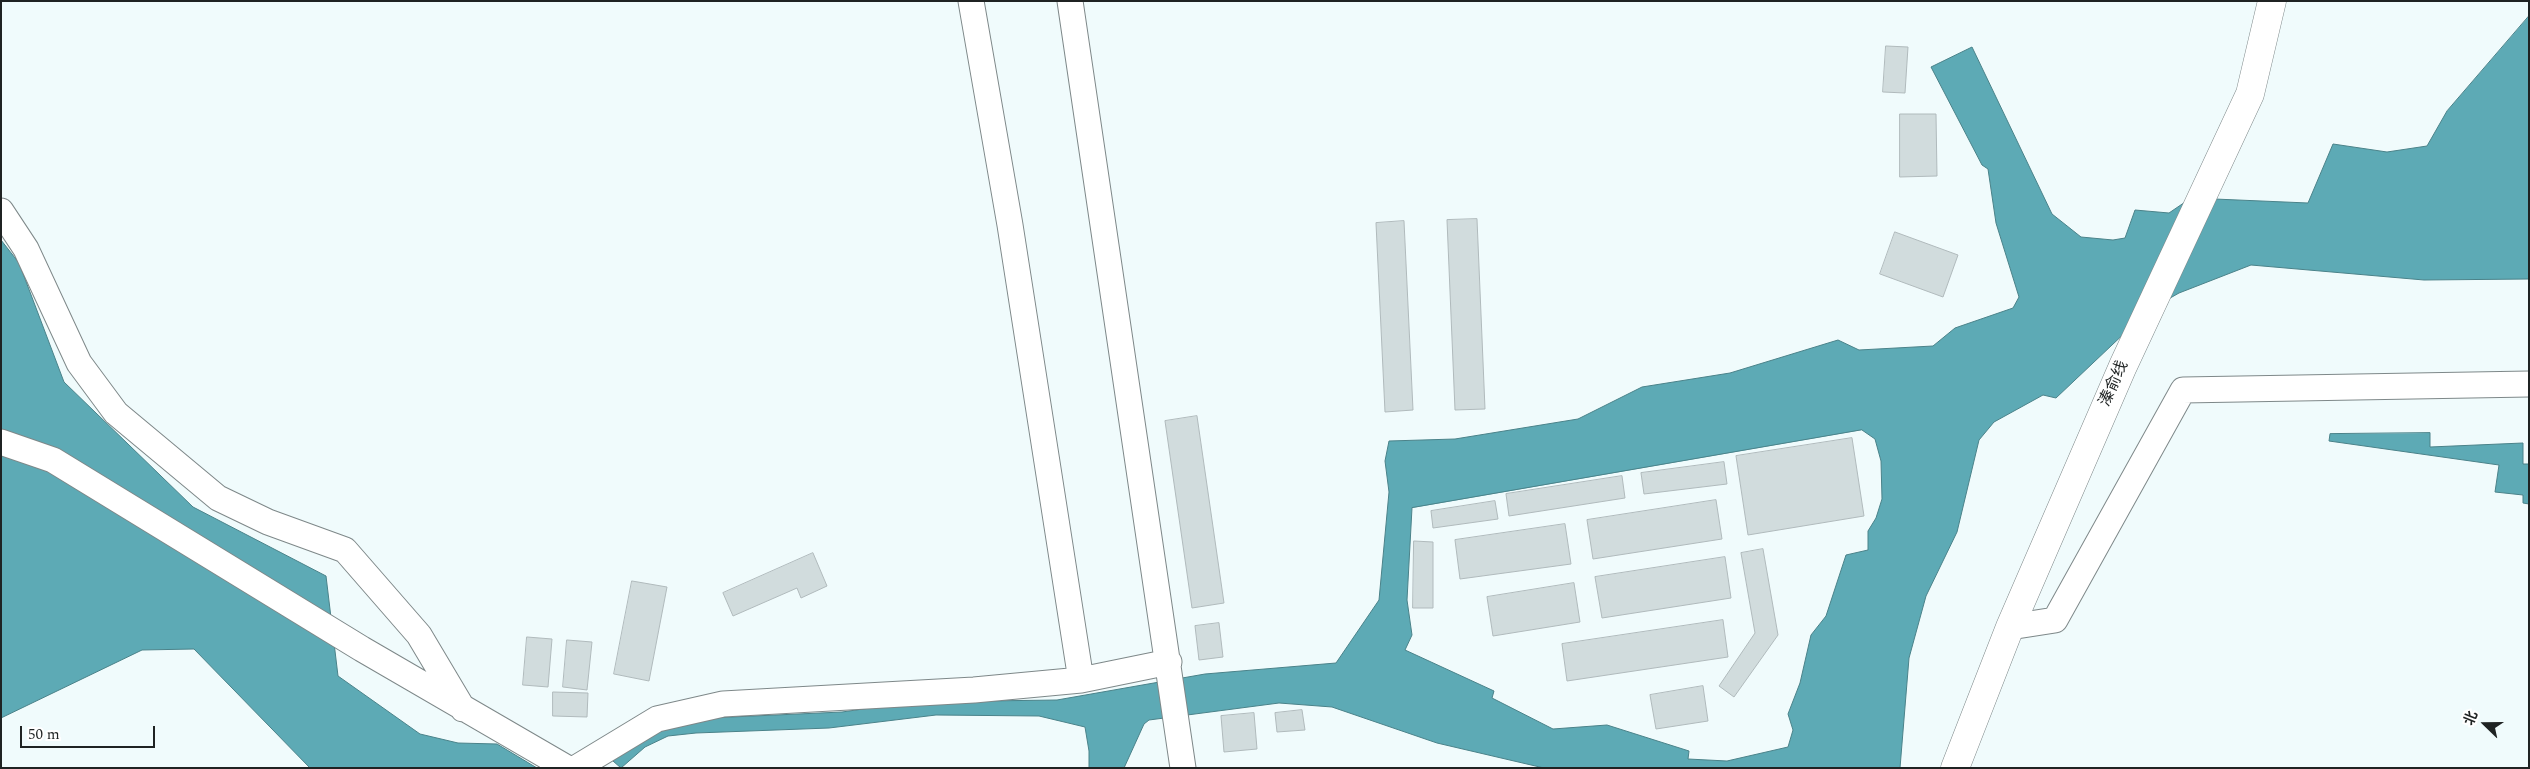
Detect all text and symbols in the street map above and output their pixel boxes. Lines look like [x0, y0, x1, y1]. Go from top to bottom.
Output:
street label: 溱俞线 [2096, 358, 2134, 410]
north arrow [2460, 699, 2510, 749]
text: 北 [2458, 708, 2483, 729]
scale bar [22, 716, 158, 748]
text: 50 m [28, 723, 60, 746]

